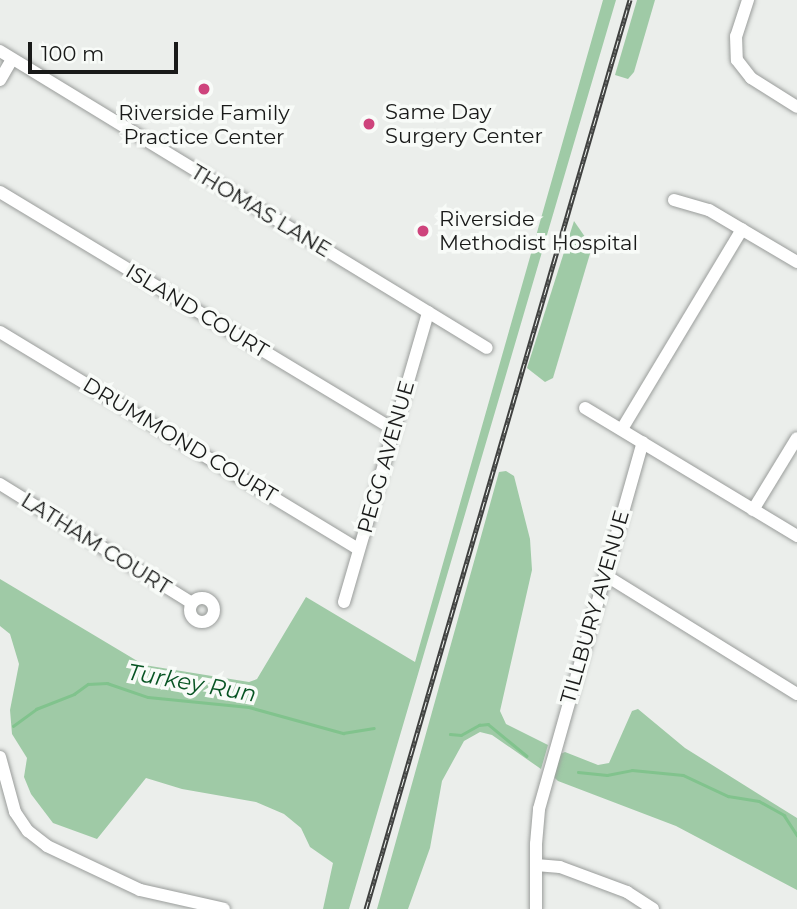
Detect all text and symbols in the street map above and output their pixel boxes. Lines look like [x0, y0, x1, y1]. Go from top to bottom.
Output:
scale bar [32, 28, 182, 72]
text: 100 m [41, 41, 104, 66]
marker: Riverside Family Practice Center [196, 81, 212, 97]
place label: Same Day Surgery Center [385, 99, 543, 149]
place label: Riverside Family Practice Center [118, 100, 290, 150]
marker: Same Day Surgery Center [359, 114, 379, 134]
street label: THOMAS LANE [186, 159, 336, 263]
place label: Riverside Methodist Hospital [439, 206, 638, 256]
marker: Riverside Methodist Hospital [413, 221, 433, 241]
street label: ISLAND COURT [121, 258, 273, 364]
street label: DRUMMOND COURT [78, 372, 282, 508]
street label: PEGG AVENUE [352, 378, 420, 536]
street label: LATHAM COURT [16, 488, 176, 600]
street label: TILLBURY AVENUE [555, 507, 635, 707]
water label: Turkey Run [125, 658, 259, 708]

